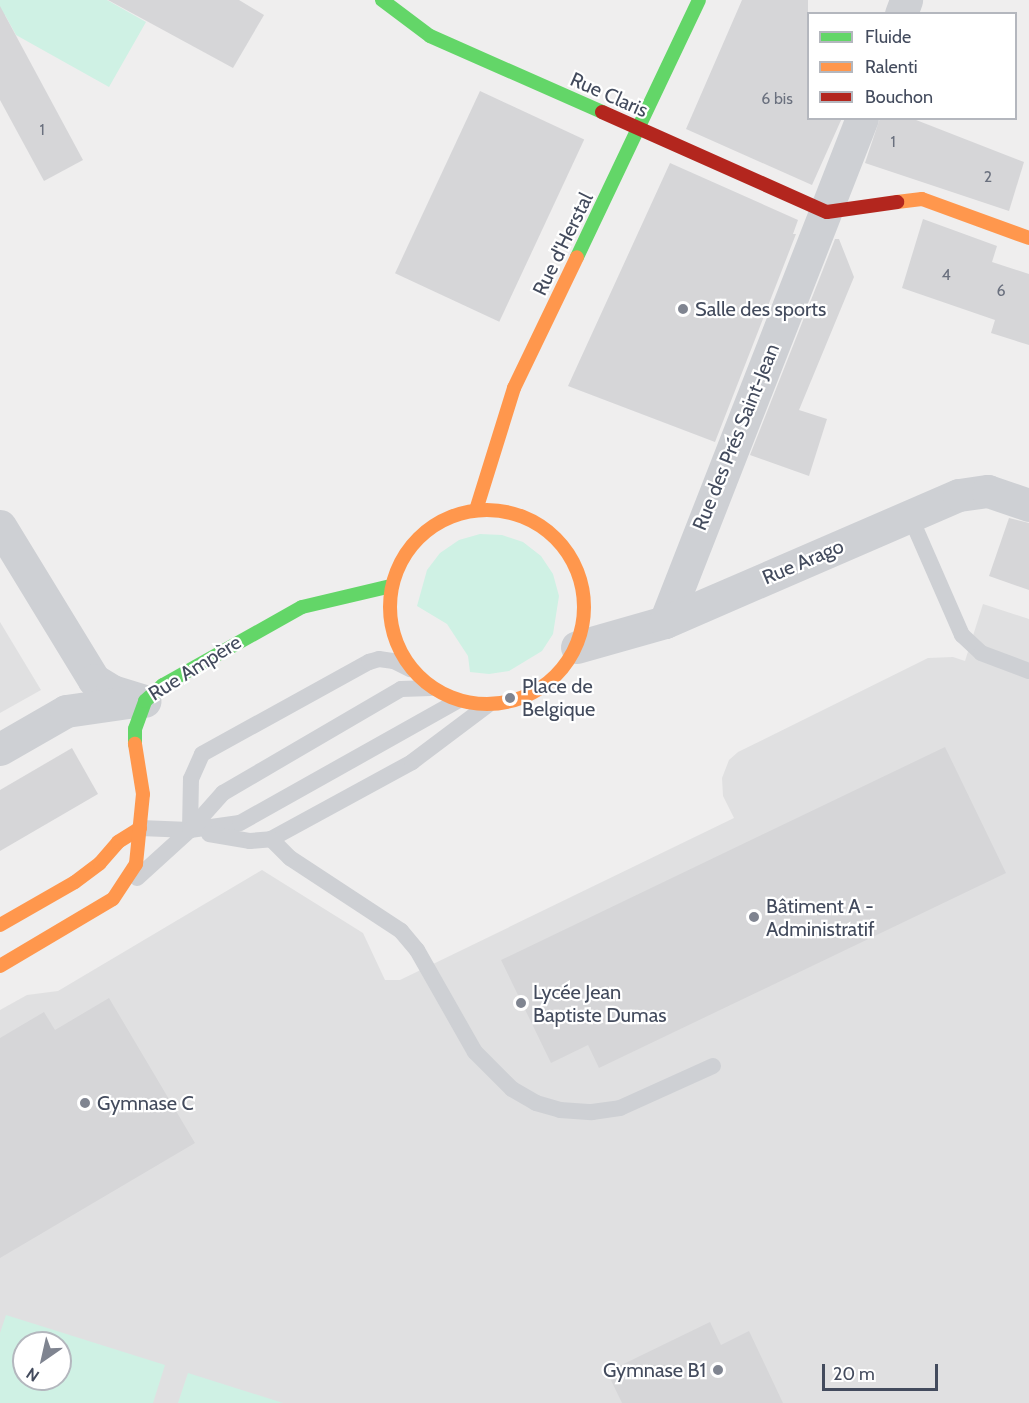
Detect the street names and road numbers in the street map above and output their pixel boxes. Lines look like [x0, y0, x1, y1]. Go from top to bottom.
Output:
street label: Rue Claris [566, 67, 652, 123]
street label: Rue d'Herstal [528, 189, 598, 299]
street label: Rue des Prés Saint-Jean [688, 340, 784, 534]
street label: Rue Arago [759, 534, 847, 590]
street label: Rue Ampère [144, 630, 246, 706]

